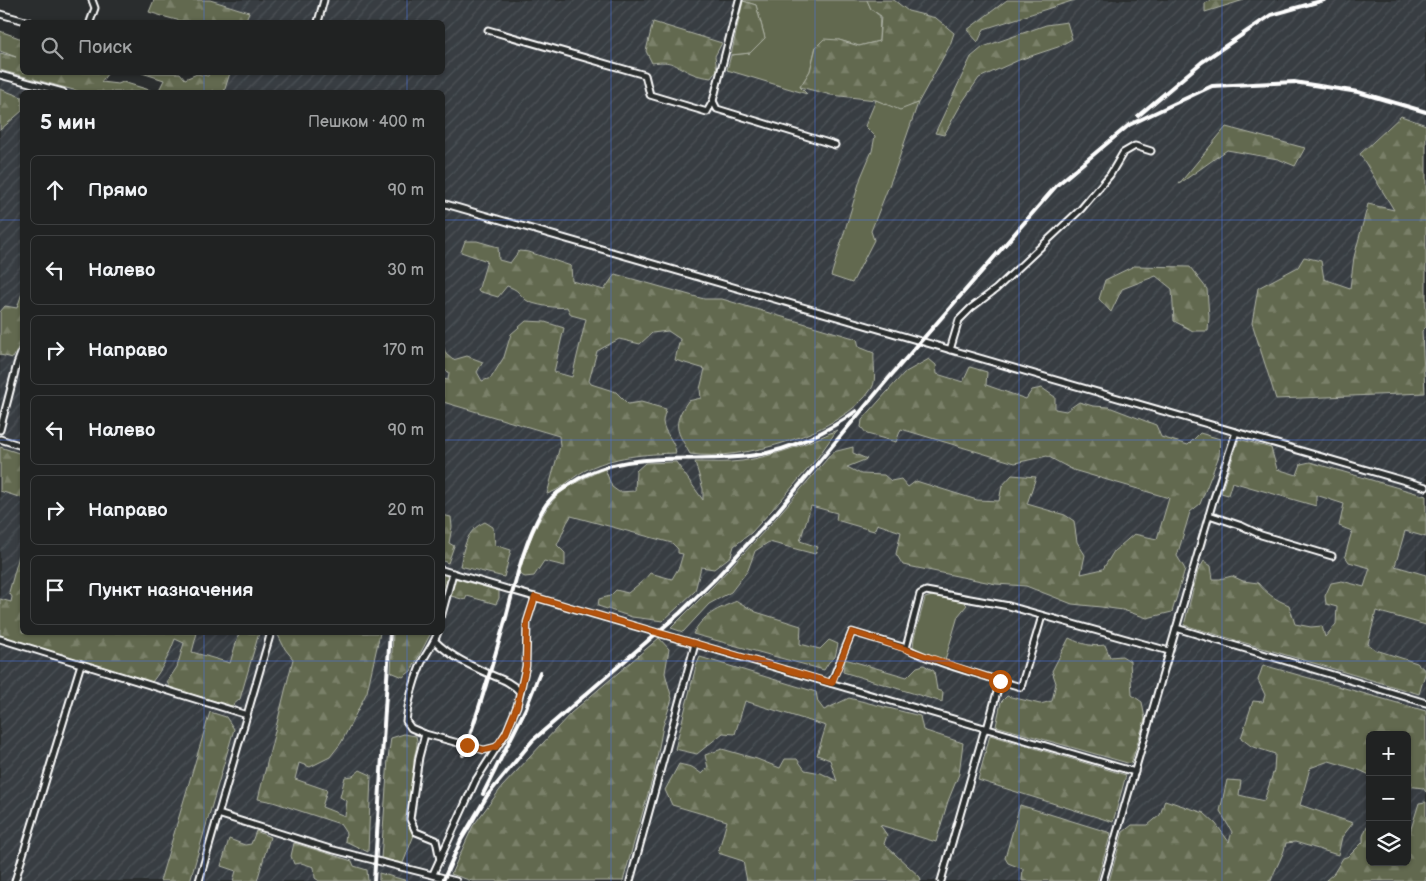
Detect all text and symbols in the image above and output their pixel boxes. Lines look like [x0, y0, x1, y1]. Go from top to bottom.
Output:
search box [20, 20, 445, 75]
icon: search [38, 34, 66, 62]
text: Поиск [78, 36, 132, 59]
text: 5 мин [40, 110, 96, 135]
text: Пешком · 400 m [308, 113, 425, 132]
icon: ahead [41, 176, 69, 204]
text: Прямо [88, 179, 148, 202]
text: 90 m [388, 181, 424, 200]
icon: left [41, 256, 69, 284]
text: Налево [88, 259, 155, 282]
text: 30 m [387, 261, 424, 280]
icon: right [41, 336, 69, 364]
text: Направо [88, 339, 168, 362]
text: 170 m [383, 341, 424, 360]
icon: left [41, 416, 69, 444]
text: Налево [88, 419, 155, 442]
text: 90 m [388, 421, 424, 440]
icon: right [41, 496, 69, 524]
text: Направо [88, 499, 168, 522]
text: 20 m [388, 501, 424, 520]
icon: arrive [41, 576, 69, 604]
text: Пункт назначения [88, 579, 253, 602]
route start [989, 670, 1012, 693]
map controls [1366, 731, 1411, 866]
button: + [1366, 731, 1411, 776]
route end [456, 734, 479, 757]
button: − [1366, 776, 1411, 821]
button: layers [1366, 821, 1411, 866]

